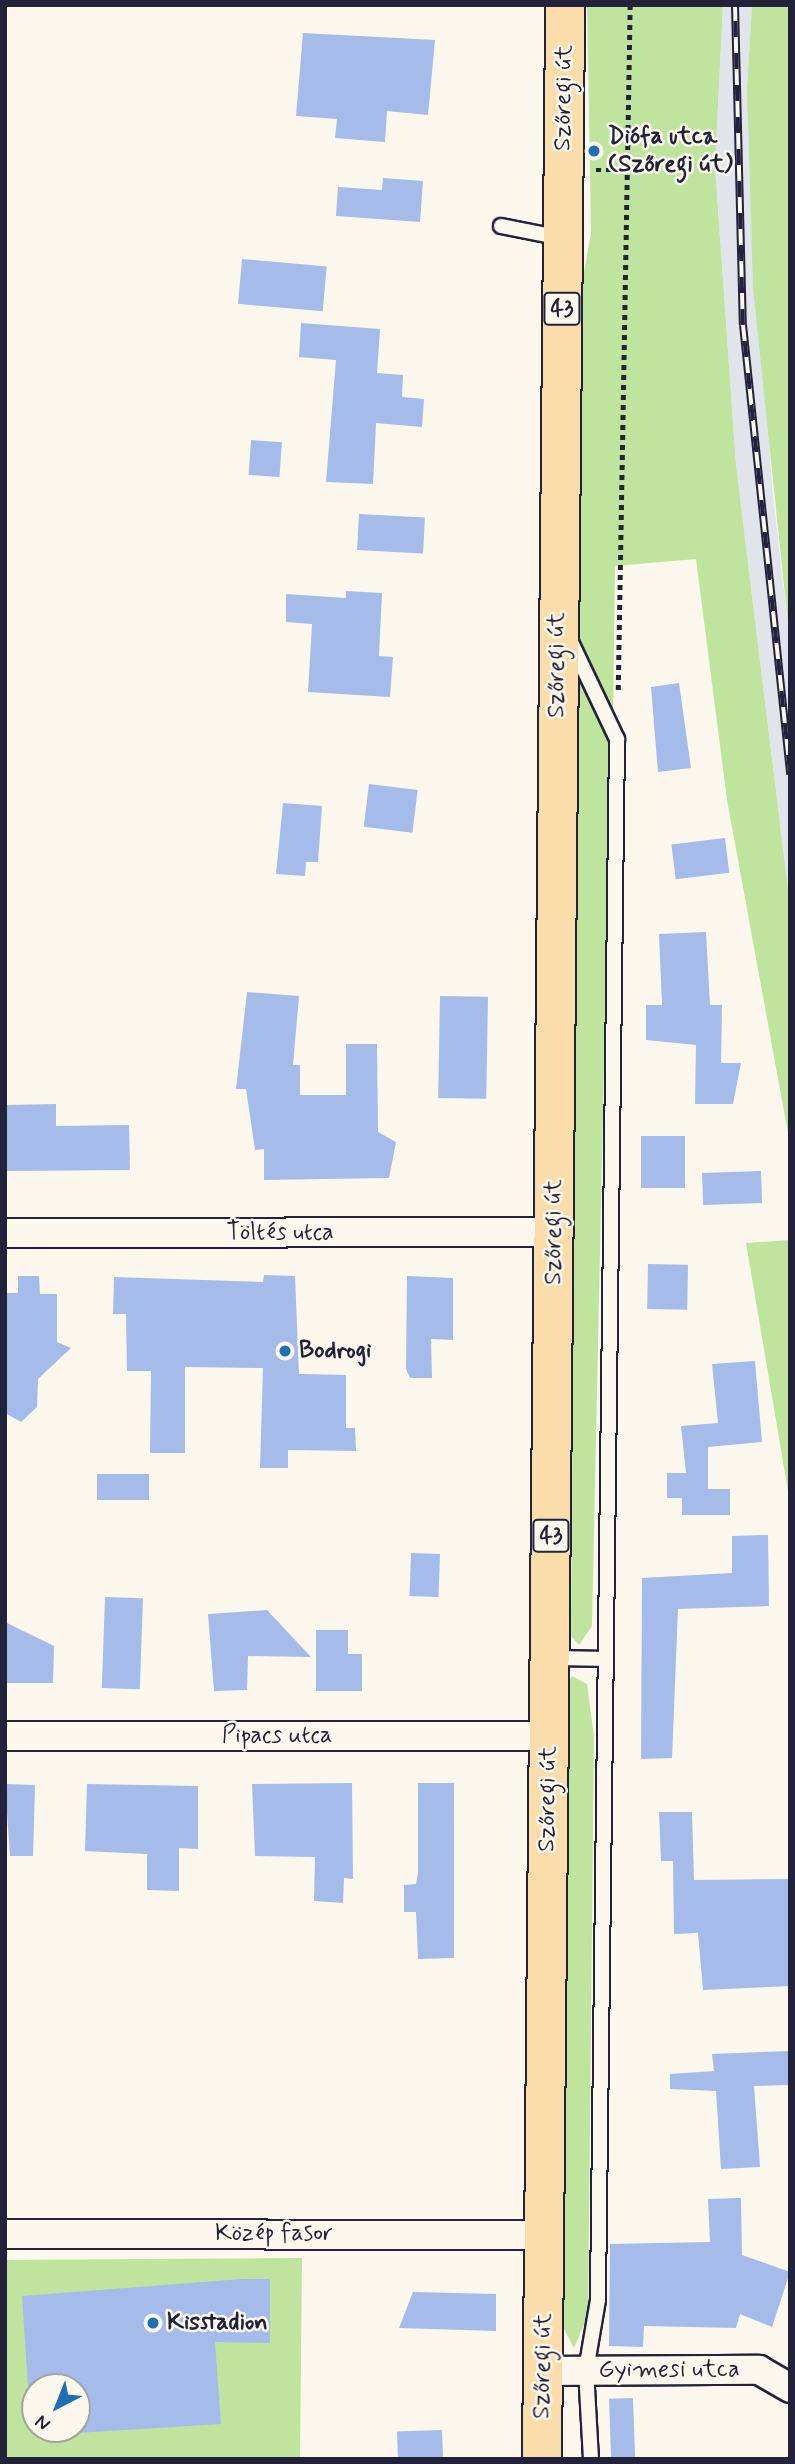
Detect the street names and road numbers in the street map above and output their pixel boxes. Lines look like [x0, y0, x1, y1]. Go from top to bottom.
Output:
street label: Szőregi út [549, 45, 579, 151]
road number: 43 [543, 290, 581, 328]
street label: Szőregi út [543, 612, 571, 718]
street label: Szőregi út [540, 1179, 568, 1285]
street label: Töltés utca [223, 1219, 337, 1247]
road number: 43 [532, 1516, 570, 1555]
street label: Pipacs utca [220, 1722, 334, 1750]
street label: Szőregi út [533, 1746, 563, 1852]
street label: Közép fasor [214, 2220, 334, 2248]
street label: Szőregi út [528, 2313, 558, 2419]
street label: Gyimesi utca [598, 2356, 740, 2384]

